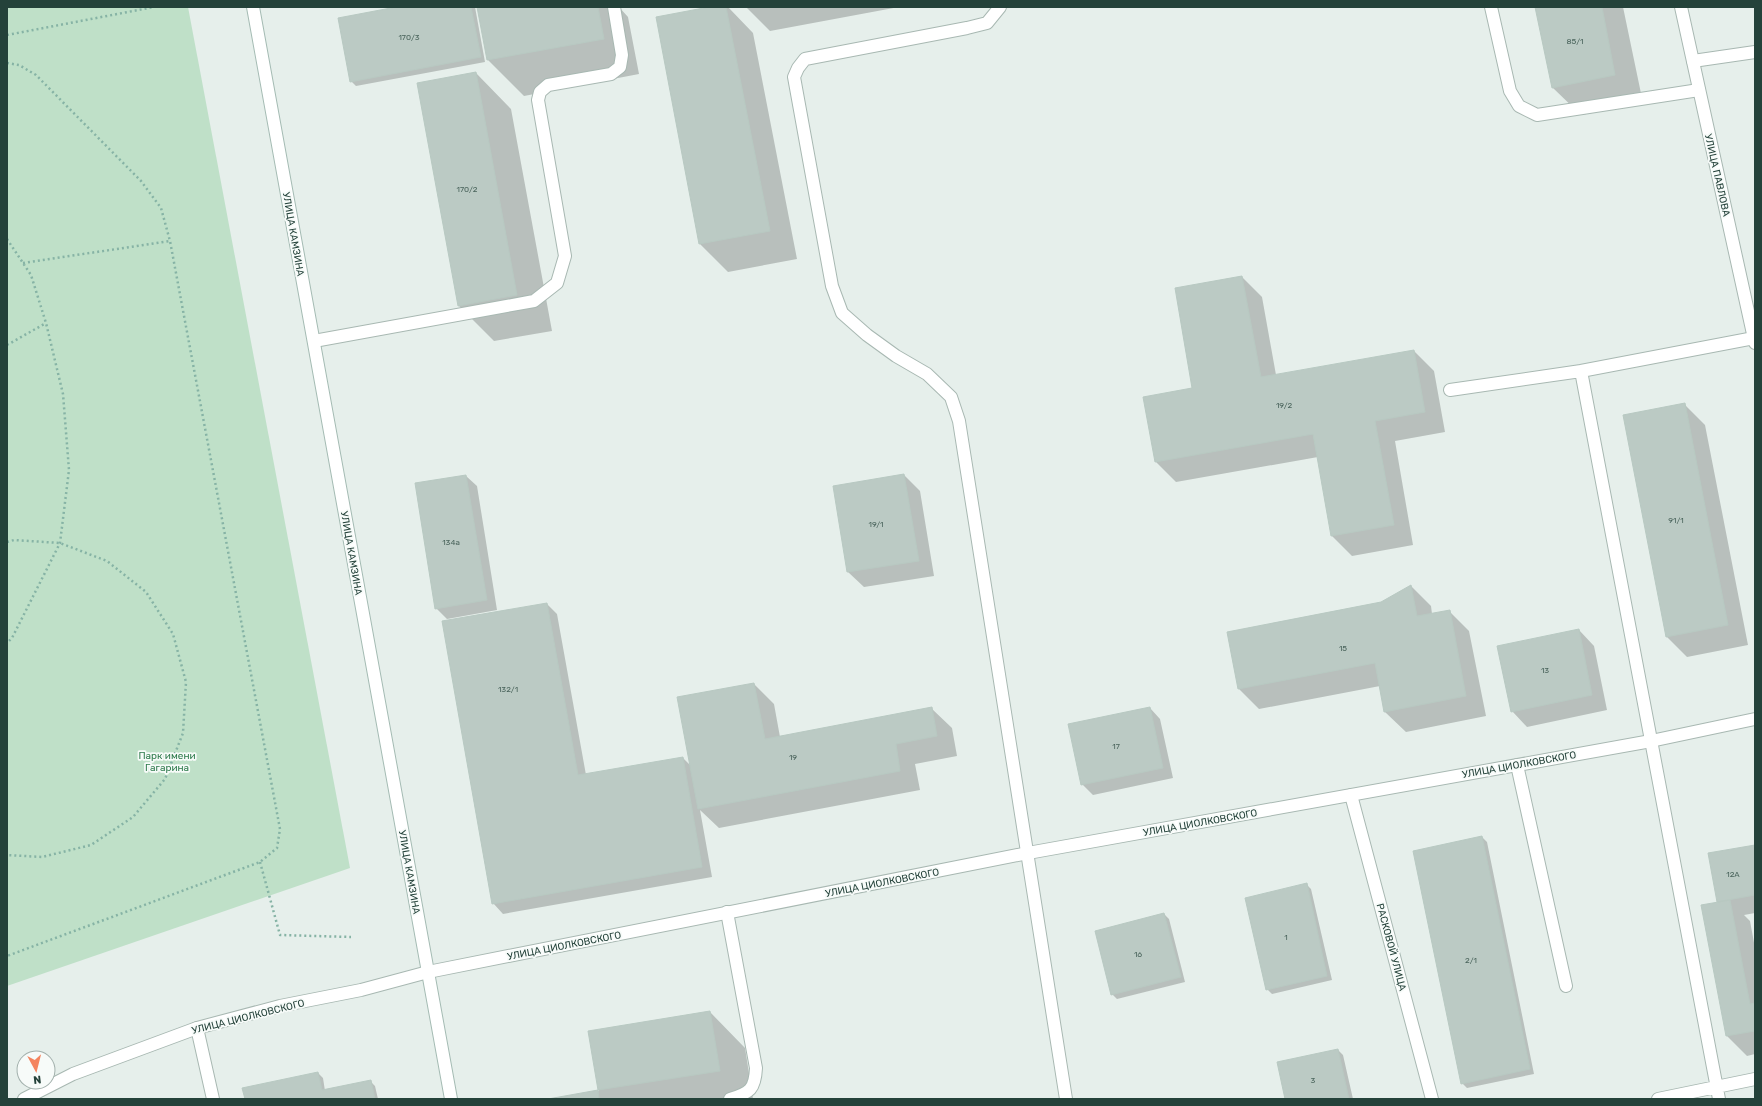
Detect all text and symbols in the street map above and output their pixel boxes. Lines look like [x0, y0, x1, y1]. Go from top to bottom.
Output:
house number: 170/3 [398, 33, 420, 42]
house number: 85/1 [1566, 37, 1584, 46]
street label: УЛИЦА ПАВЛОВА [1702, 133, 1732, 218]
house number: 170/2 [457, 185, 478, 194]
street label: УЛИЦА КАМЗИНА [280, 191, 306, 277]
house number: 19/2 [1276, 401, 1292, 410]
street label: УЛИЦА КАМЗИНА [338, 510, 364, 596]
house number: 91/1 [1668, 516, 1684, 525]
house number: 19/1 [869, 520, 884, 529]
house number: 134а [442, 538, 460, 547]
house number: 15 [1339, 644, 1347, 653]
house number: 13 [1541, 666, 1549, 675]
house number: 132/1 [498, 685, 518, 694]
house number: 17 [1112, 742, 1120, 751]
street label: УЛИЦА ЦИОЛКОВСКОГО [1461, 749, 1577, 781]
park label: Парк имени Гагарина [138, 750, 196, 774]
house number: 19 [789, 753, 797, 762]
street label: УЛИЦА ЦИОЛКОВСКОГО [1142, 807, 1258, 839]
street label: УЛИЦА КАМЗИНА [396, 829, 422, 915]
street label: УЛИЦА ЦИОЛКОВСКОГО [824, 866, 940, 900]
house number: 12А [1726, 870, 1740, 879]
street label: РАСКОВОЙ УЛИЦА [1374, 902, 1409, 993]
street label: УЛИЦА ЦИОЛКОВСКОГО [506, 929, 622, 963]
house number: 1 [1284, 933, 1288, 942]
house number: 16 [1134, 950, 1142, 959]
house number: 2/1 [1465, 956, 1477, 965]
street label: УЛИЦА ЦИОЛКОВСКОГО [191, 997, 306, 1037]
north arrow [16, 1050, 56, 1090]
text: N [32, 1072, 42, 1086]
house number: 3 [1311, 1076, 1316, 1085]

